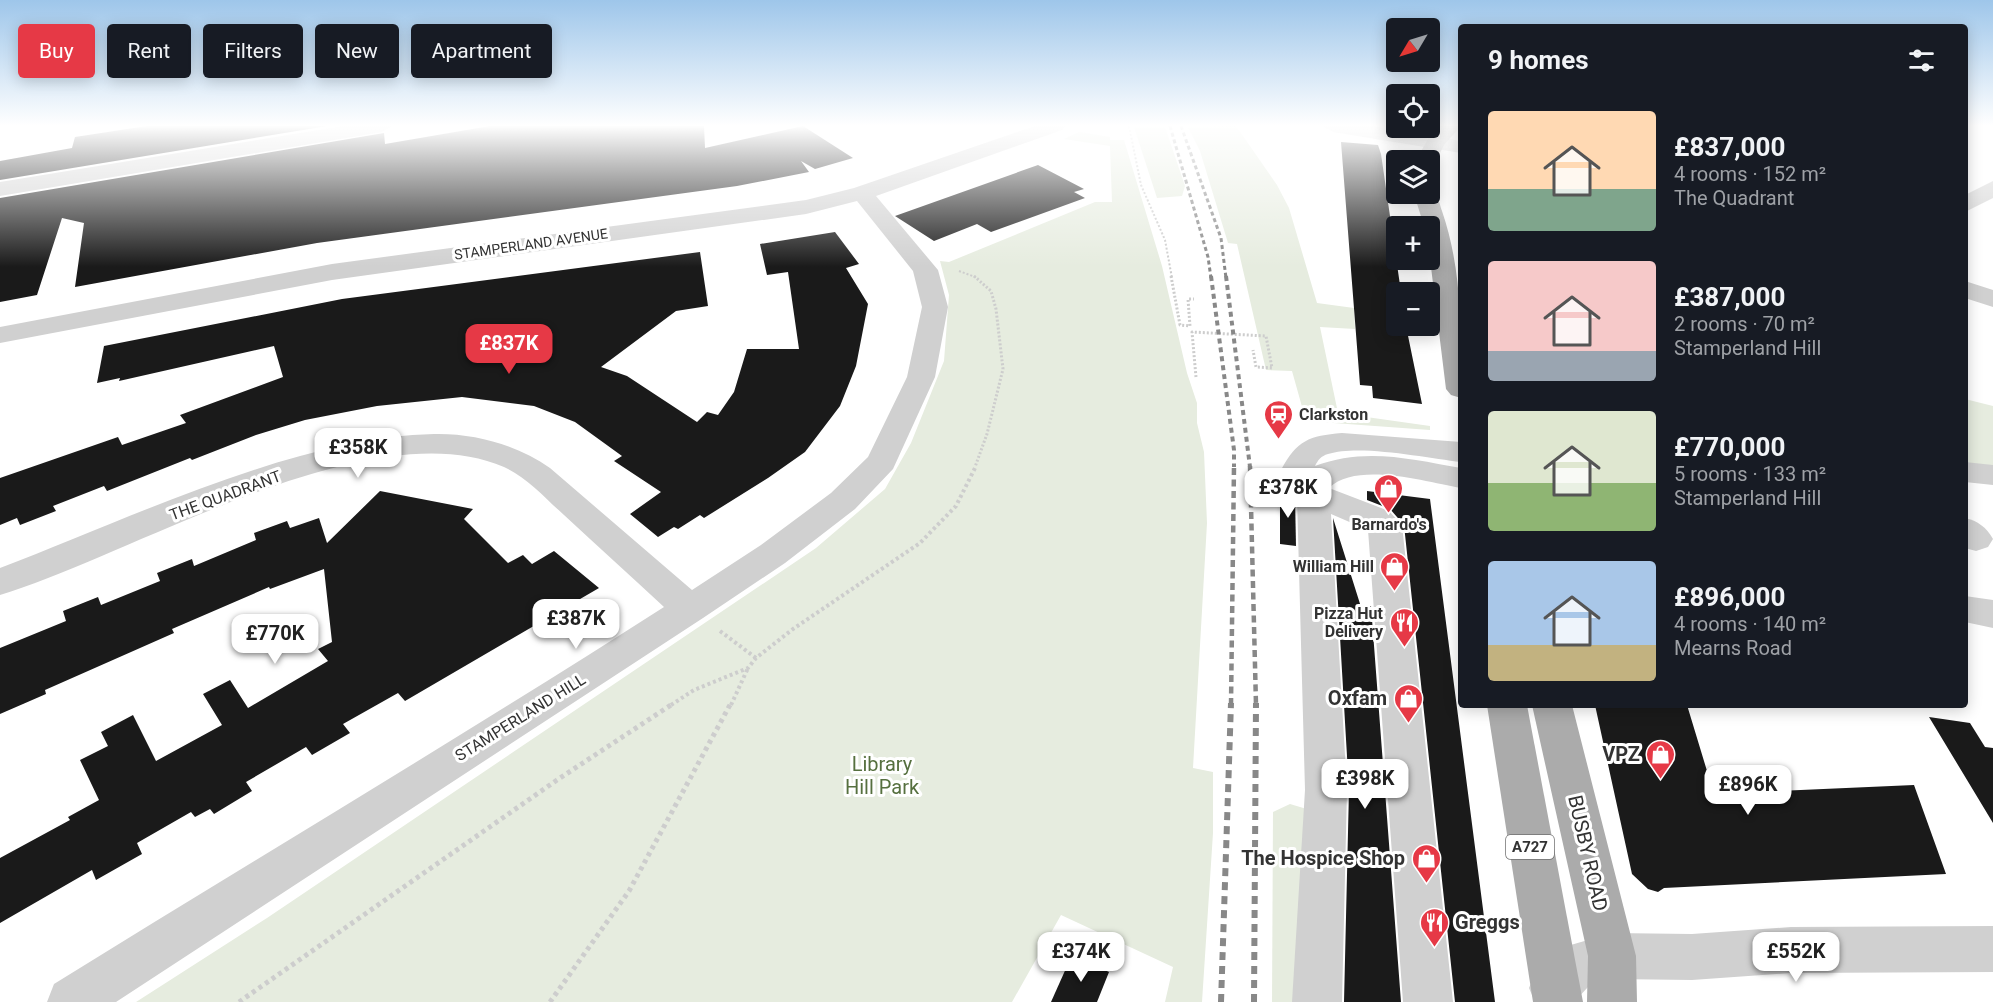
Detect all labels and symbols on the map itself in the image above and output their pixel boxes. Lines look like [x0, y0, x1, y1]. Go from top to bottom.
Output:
north arrow [1386, 18, 1440, 72]
street label: STAMPERLAND AVENUE [453, 225, 609, 263]
pin: £837K [467, 324, 551, 375]
station icon: Clarkston [1262, 398, 1294, 440]
place label: Clarkston [1299, 405, 1368, 424]
pin: £358K [316, 428, 400, 479]
street label: THE QUADRANT [167, 466, 284, 524]
pin: £378K [1246, 468, 1330, 519]
shop icon: Barnardo's [1373, 472, 1405, 514]
place label: Barnardo's [1351, 515, 1427, 534]
shop icon: William Hill [1379, 550, 1411, 592]
place label: William Hill [1293, 557, 1374, 576]
pin: £387K [534, 599, 618, 650]
place label: Pizza Hut Delivery [1314, 604, 1384, 641]
restaurant icon: Pizza Hut Delivery [1388, 606, 1420, 648]
pin: £770K [233, 614, 317, 665]
street label: STAMPERLAND HILL [452, 669, 589, 765]
shop icon: Oxfam [1392, 682, 1424, 724]
place label: Oxfam [1328, 686, 1387, 710]
shop icon: VPZ [1645, 738, 1677, 780]
place label: VPZ [1602, 742, 1640, 766]
park label: Library Hill Park [845, 752, 920, 799]
pin: £398K [1323, 759, 1407, 810]
pin: £896K [1706, 765, 1790, 816]
street label: BUSBY ROAD [1563, 793, 1613, 913]
road number: A727 [1506, 835, 1554, 859]
shop icon: The Hospice Shop [1410, 842, 1442, 884]
place label: The Hospice Shop [1241, 846, 1405, 870]
restaurant icon: Greggs [1418, 906, 1450, 948]
place label: Greggs [1455, 910, 1520, 934]
pin: £374K [1039, 932, 1123, 983]
pin: £552K [1754, 932, 1838, 983]

